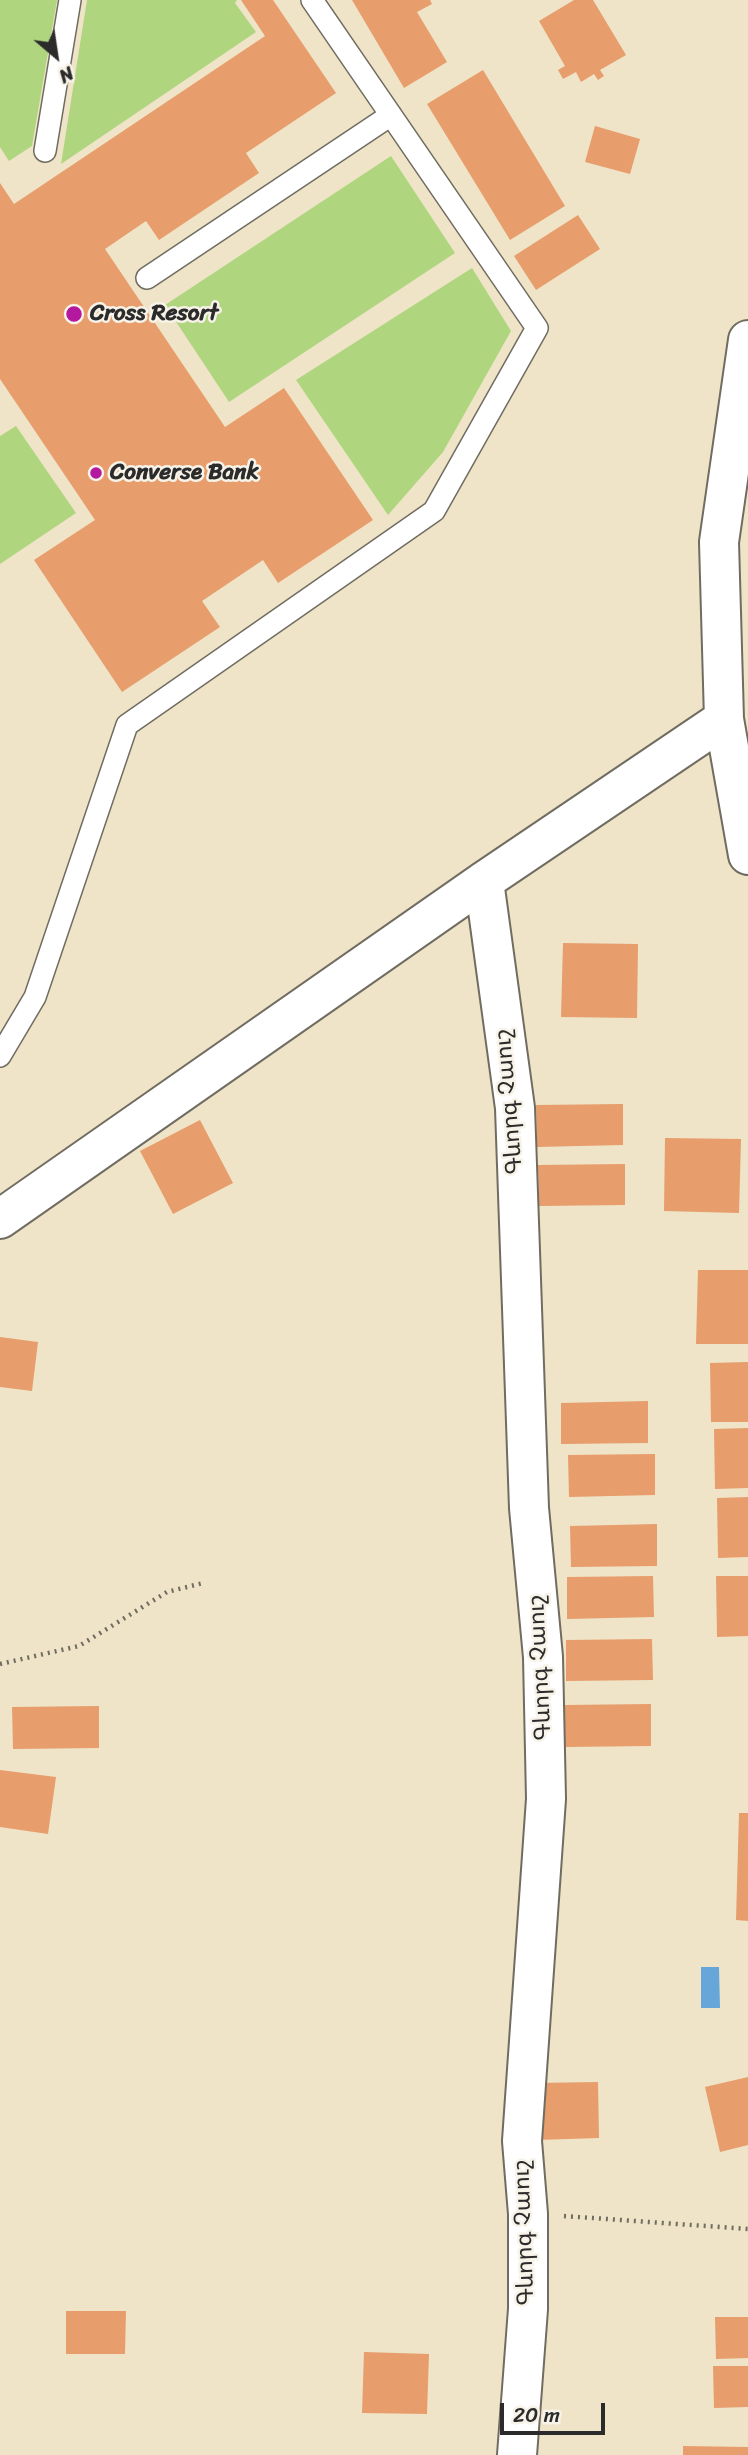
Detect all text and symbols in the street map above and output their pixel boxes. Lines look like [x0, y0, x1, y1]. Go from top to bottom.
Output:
north arrow [21, 21, 91, 91]
text: N [53, 57, 80, 92]
place label: Cross Resort [90, 300, 218, 328]
marker: Cross Resort [64, 304, 84, 324]
place label: Converse Bank [110, 459, 259, 487]
marker: Converse Bank [88, 465, 104, 481]
street label: Գևորգ Չաուշ [490, 1028, 530, 1176]
street label: Գևորգ Չաուշ [523, 1595, 559, 1741]
street label: Գևորգ Չաուշ [509, 2160, 541, 2306]
scale bar [503, 2388, 608, 2432]
text: 20 m [513, 2396, 560, 2434]

